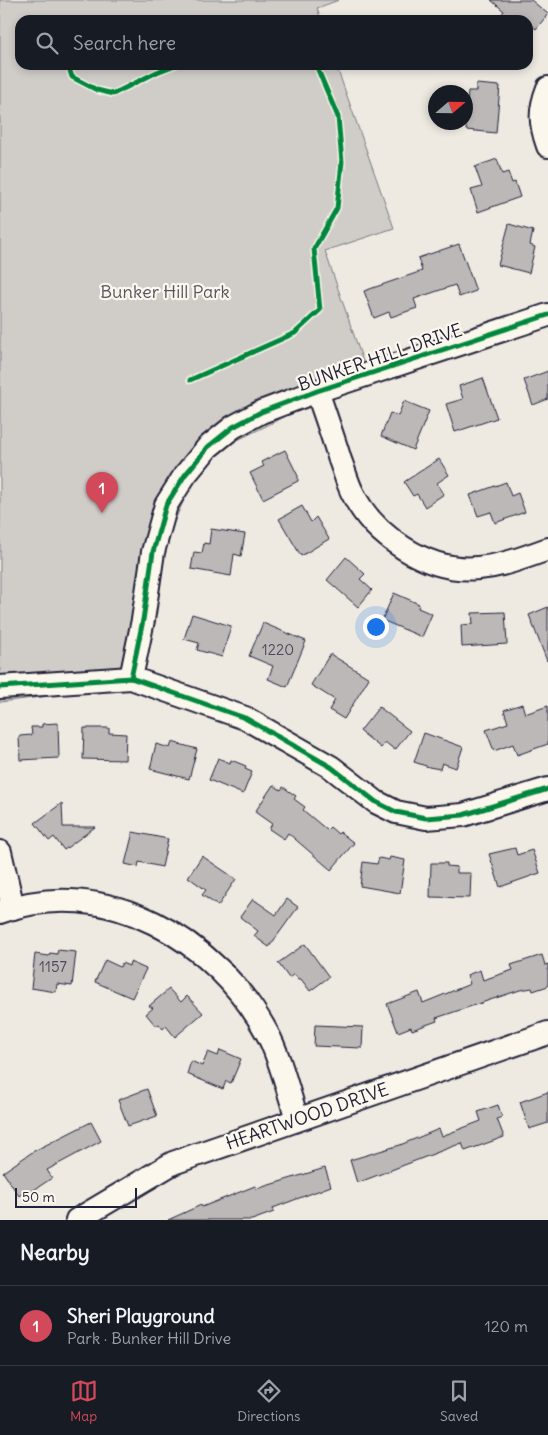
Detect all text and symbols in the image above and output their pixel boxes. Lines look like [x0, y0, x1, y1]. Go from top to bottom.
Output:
search box [15, 15, 533, 70]
icon: search [33, 29, 61, 57]
text: Search here [73, 31, 176, 55]
north arrow [428, 85, 473, 130]
park label: Bunker Hill Park [100, 280, 230, 303]
street label: BUNKER HILL DRIVE [295, 318, 465, 396]
pin: 1 [86, 472, 118, 513]
your location [363, 614, 389, 640]
house number: 1220 [262, 640, 294, 659]
house number: 1157 [39, 957, 67, 976]
street label: HEARTWOOD DRIVE [223, 1077, 391, 1155]
scale bar [15, 1185, 138, 1208]
text: 50 m [22, 1188, 55, 1206]
text: Nearby [20, 1239, 90, 1266]
text: Sheri Playground [67, 1304, 215, 1328]
text: 1 [33, 1316, 39, 1336]
text: 120 m [485, 1316, 528, 1336]
text: Park · Bunker Hill Drive [67, 1328, 231, 1348]
tab: Map [70, 1377, 98, 1425]
tab: Directions [237, 1377, 300, 1425]
tab: Saved [440, 1377, 478, 1425]

